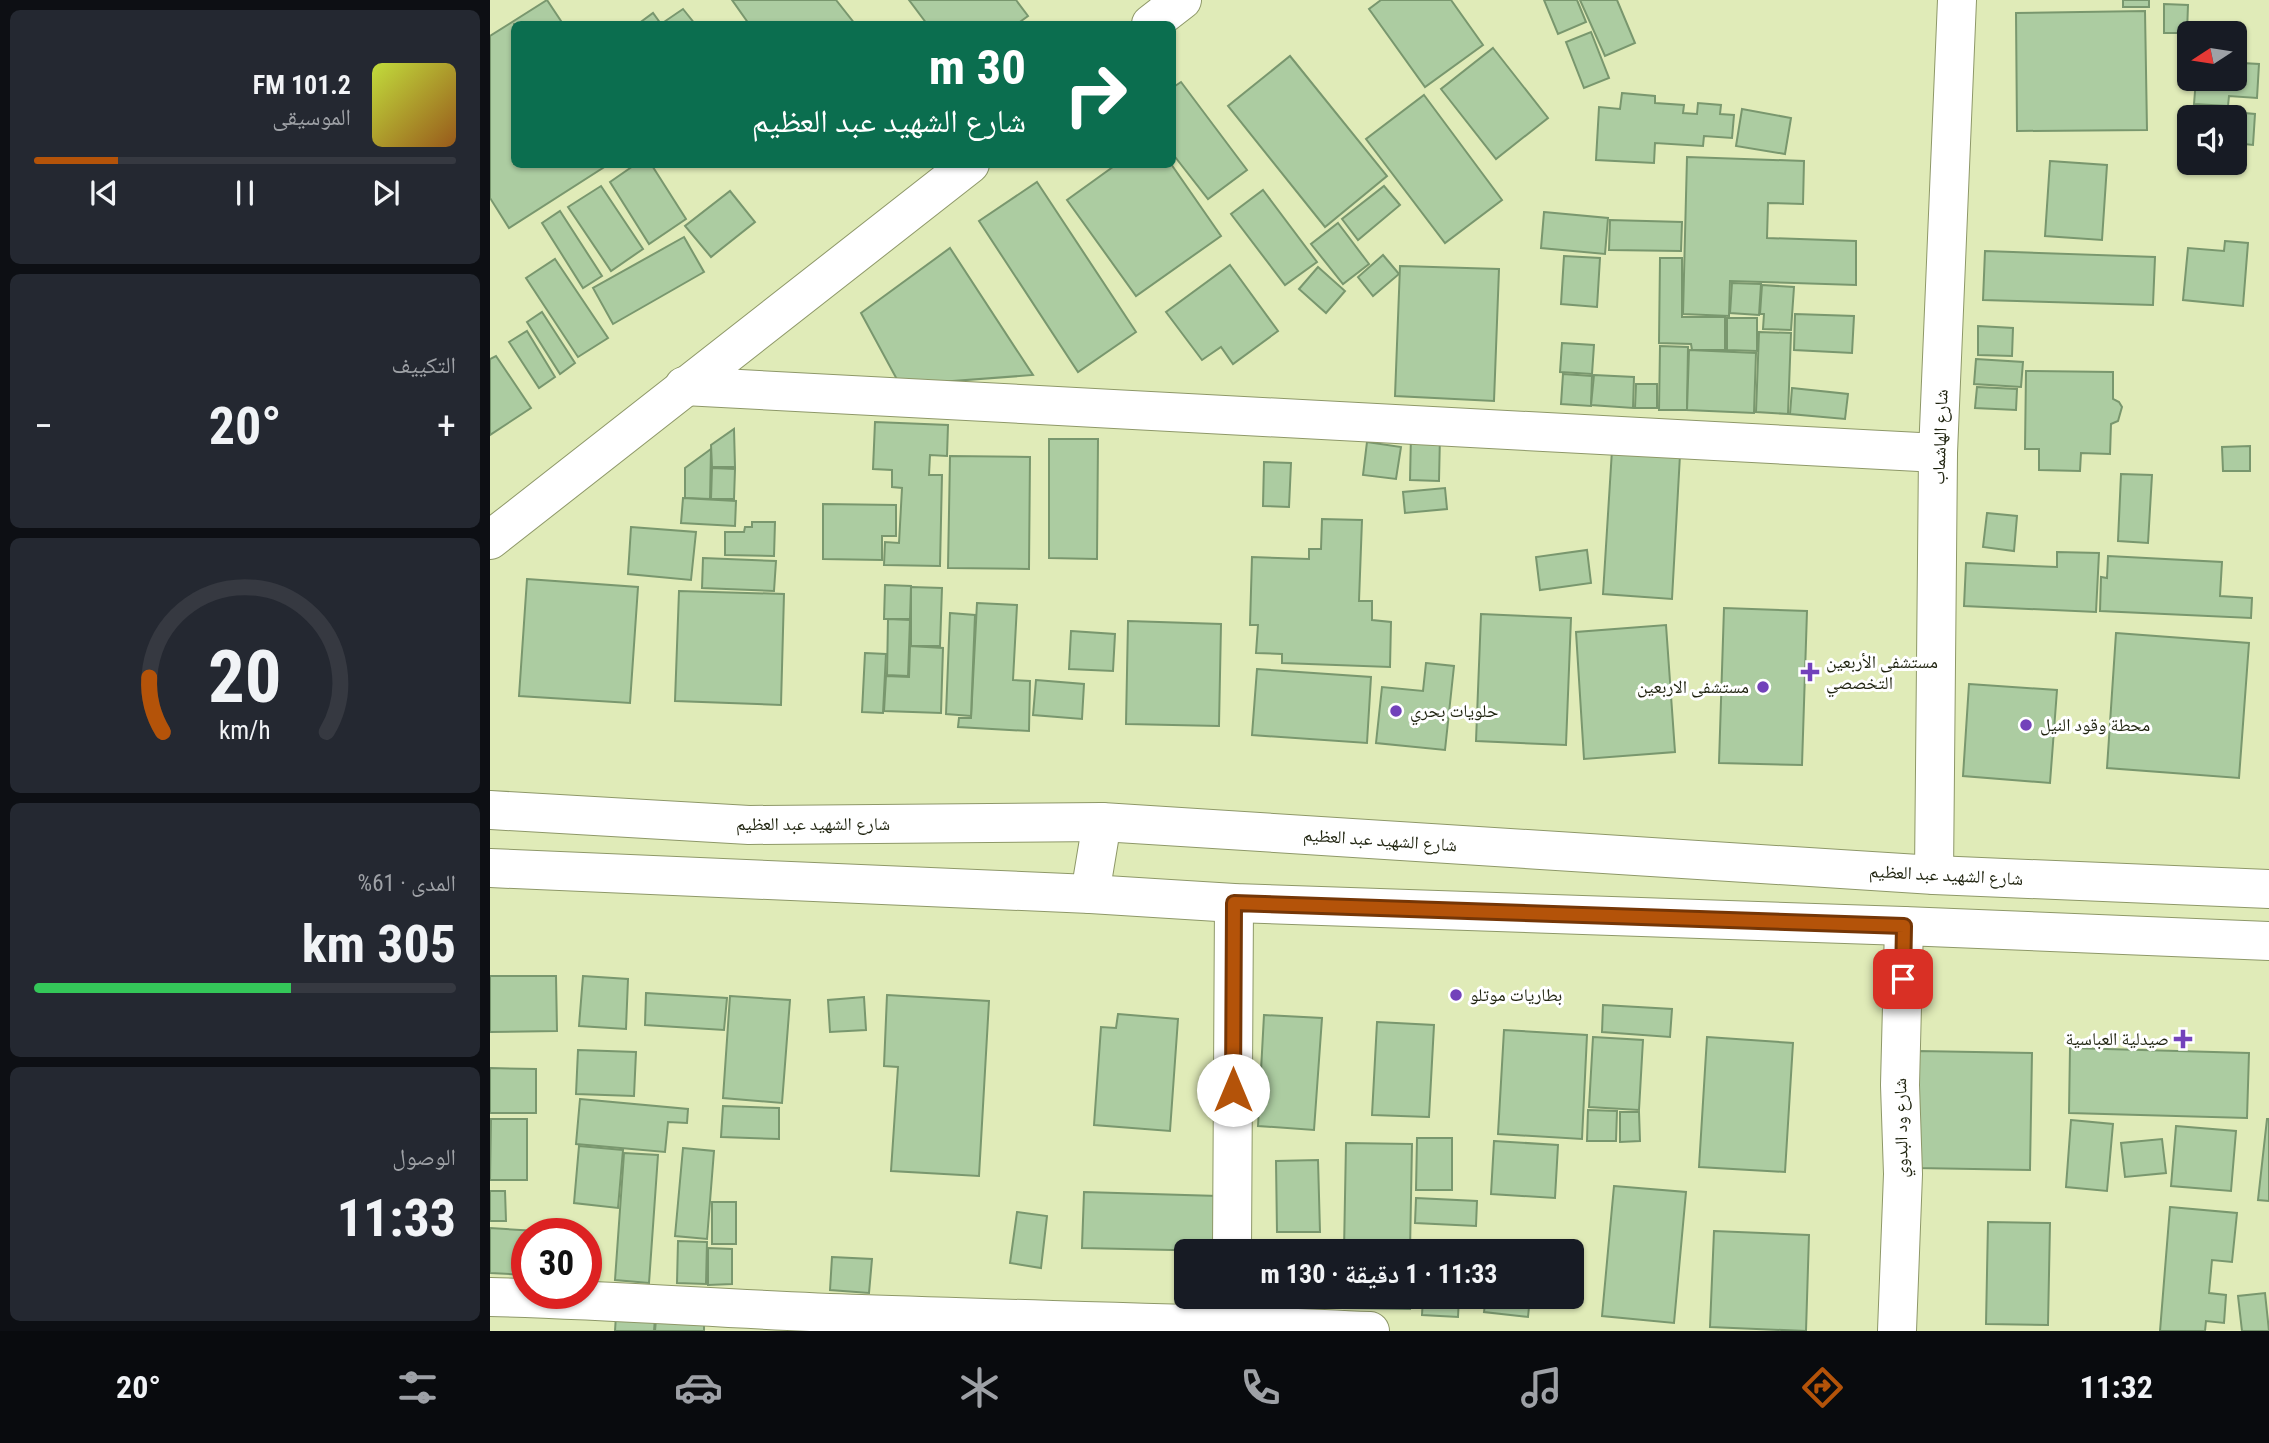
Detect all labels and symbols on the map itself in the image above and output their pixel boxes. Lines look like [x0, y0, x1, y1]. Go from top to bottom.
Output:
north arrow [2177, 21, 2247, 91]
street label: شارع الهاشماب [1927, 389, 1953, 485]
place label: مستشفى الأربعين التخصصي [1826, 651, 1938, 698]
marker: مستشفى الأربعين التخصصي [1800, 662, 1820, 682]
place label: مستشفى الاربعين [1637, 676, 1749, 698]
marker: مستشفى الاربعين [1755, 679, 1771, 695]
place label: حلويات بحري [1410, 700, 1498, 726]
marker: حلويات بحري [1388, 703, 1404, 719]
place label: محطة وقود النيل [2040, 714, 2150, 736]
marker: محطة وقود النيل [2018, 717, 2034, 733]
street label: شارع الشهيد عبد العظيم [736, 813, 890, 836]
street label: شارع الشهيد عبد العظيم [1302, 824, 1458, 857]
street label: شارع الشهيد عبد العظيم [1868, 860, 2024, 891]
pin [1873, 949, 1933, 1009]
place label: بطاريات موتلو [1470, 984, 1562, 1006]
marker: بطاريات موتلو [1448, 987, 1464, 1003]
place label: صيدلية العباسية [2065, 1028, 2169, 1050]
marker: صيدلية العباسية [2175, 1031, 2191, 1047]
position arrow [1196, 1053, 1270, 1127]
street label: شارع ود البدوي [1889, 1078, 1916, 1178]
speed limit sign: 30 [511, 1218, 602, 1309]

